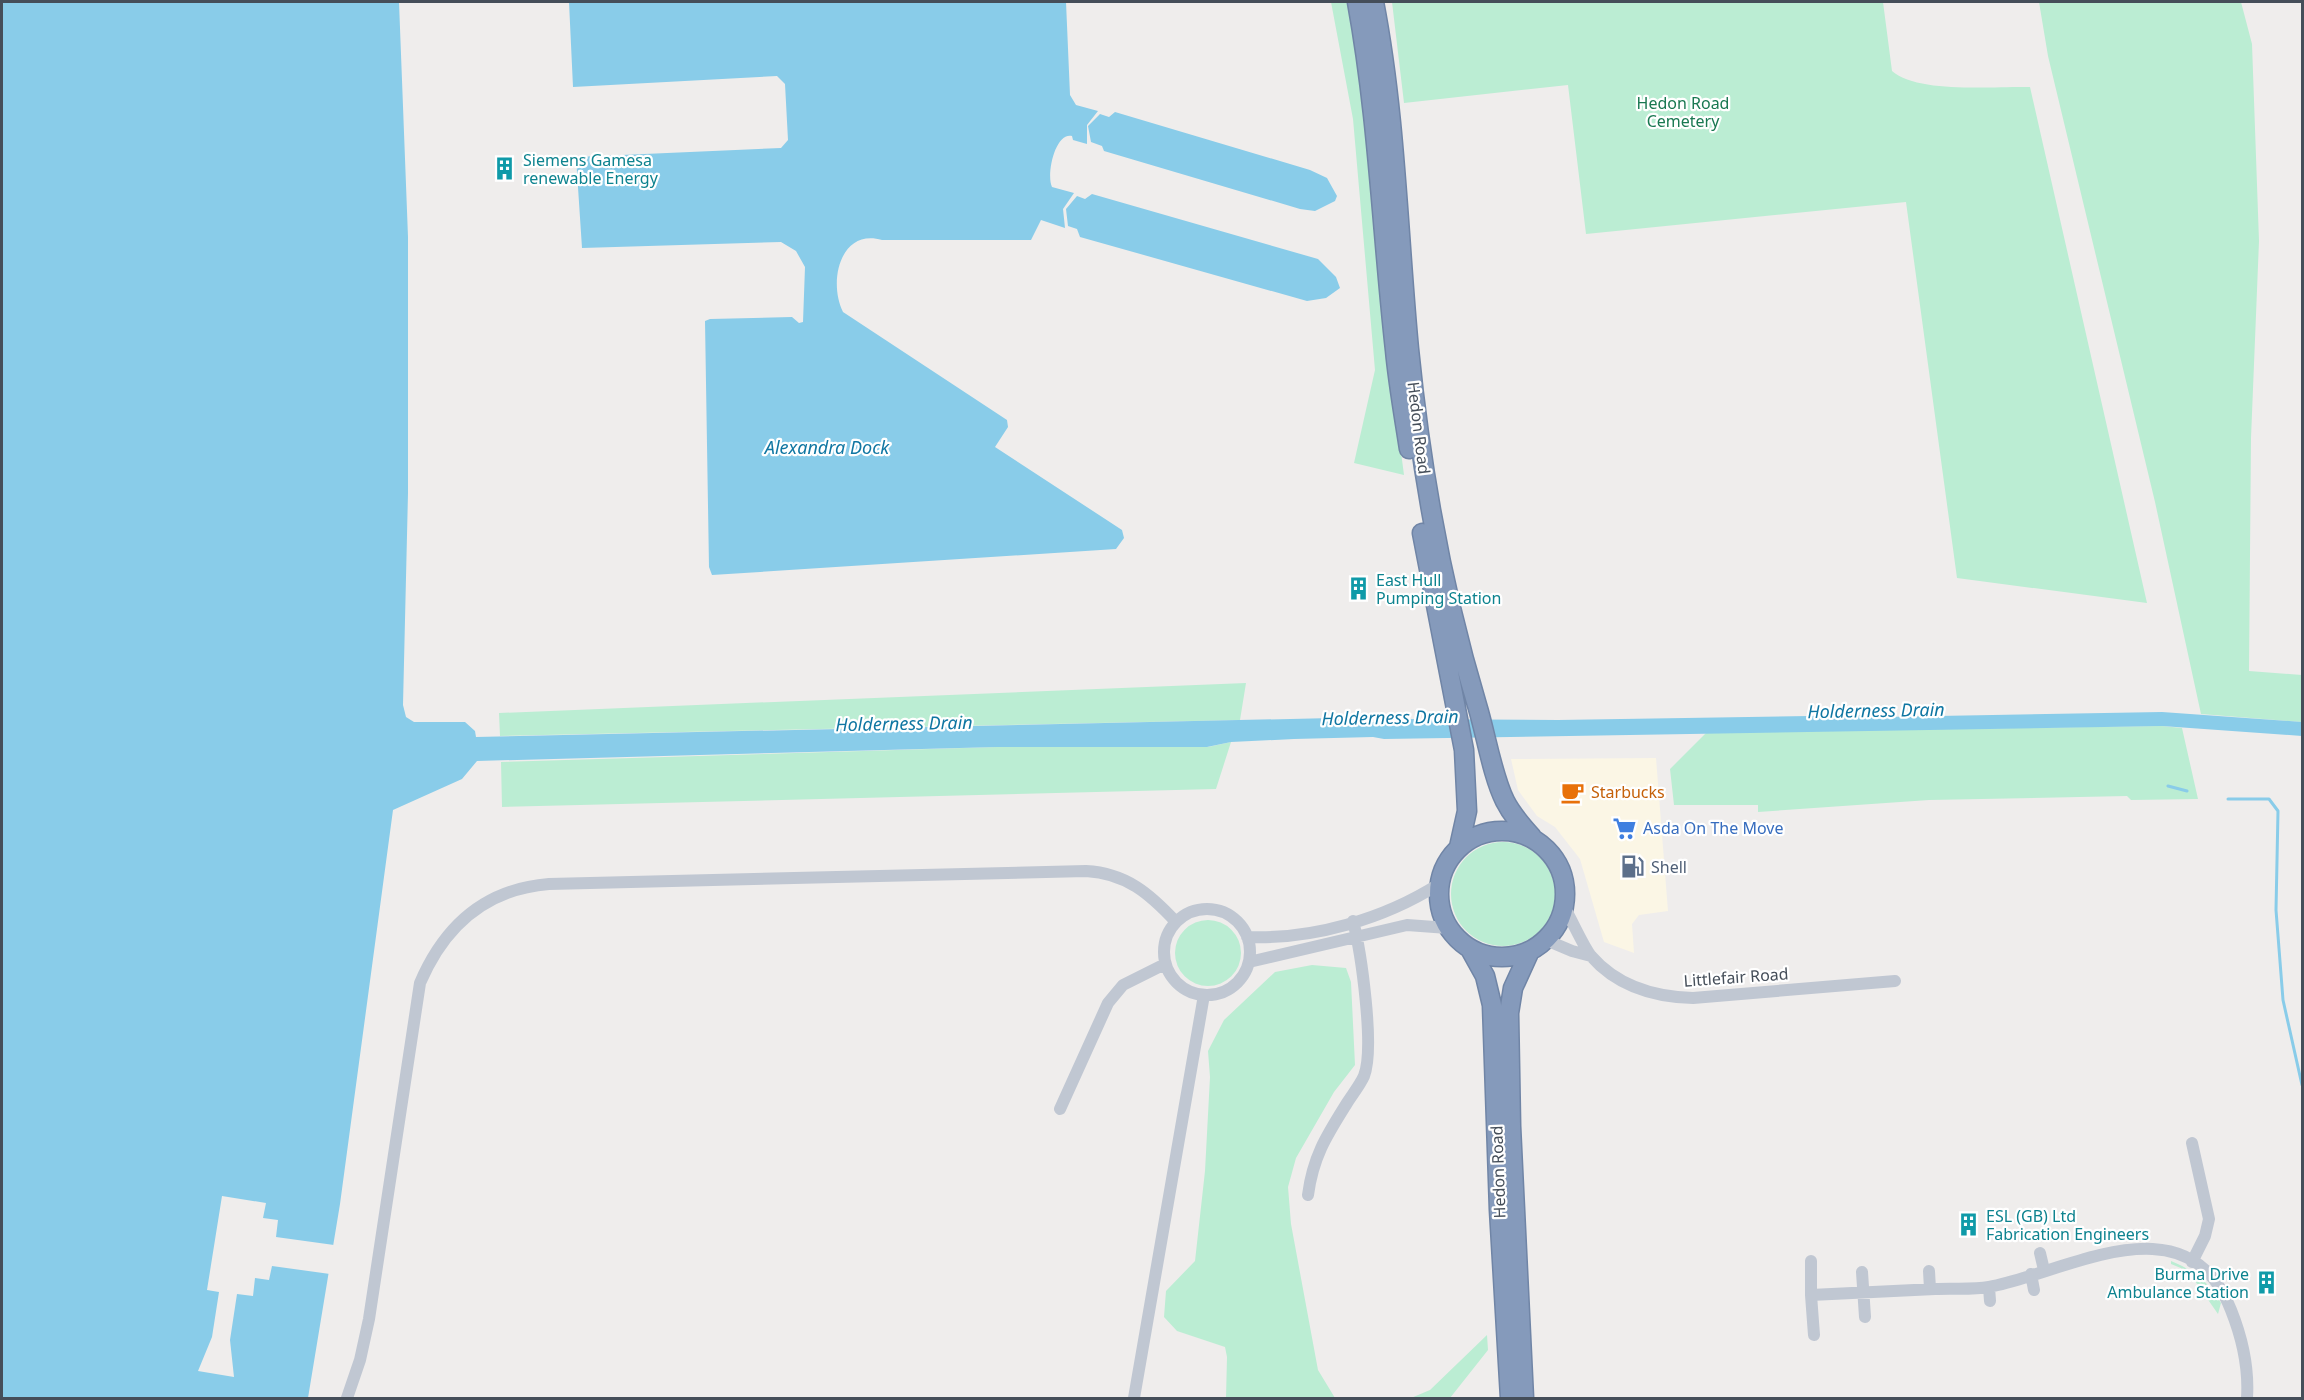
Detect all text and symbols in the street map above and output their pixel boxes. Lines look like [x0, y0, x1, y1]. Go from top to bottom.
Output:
park label: Hedon Road Cemetery [1637, 92, 1729, 132]
place label: Siemens Gamesa renewable Energy [523, 149, 659, 189]
building icon: Siemens Gamesa renewable Energy [492, 156, 518, 182]
street label: Hedon Road [1402, 381, 1436, 475]
water label: Alexandra Dock [763, 435, 890, 459]
place label: East Hull Pumping Station [1376, 569, 1501, 609]
building icon: East Hull Pumping Station [1345, 576, 1371, 602]
water label: Holderness Drain [1807, 697, 1945, 723]
water label: Holderness Drain [1321, 704, 1459, 730]
water label: Holderness Drain [835, 710, 973, 736]
cafe icon: Starbucks [1560, 779, 1586, 805]
place label: Starbucks [1591, 781, 1665, 803]
supermarket icon: Asda On The Move [1612, 815, 1638, 841]
place label: Asda On The Move [1643, 817, 1783, 839]
fuel station icon: Shell [1620, 854, 1646, 880]
place label: Shell [1651, 856, 1687, 878]
street label: Littlefair Road [1683, 962, 1789, 992]
street label: Hedon Road [1485, 1125, 1511, 1219]
place label: ESL (GB) Ltd Fabrication Engineers [1986, 1205, 2149, 1245]
building icon: ESL (GB) Ltd Fabrication Engineers [1955, 1212, 1981, 1238]
place label: Burma Drive Ambulance Station [2107, 1263, 2249, 1303]
building icon: Burma Drive Ambulance Station [2254, 1270, 2280, 1296]

